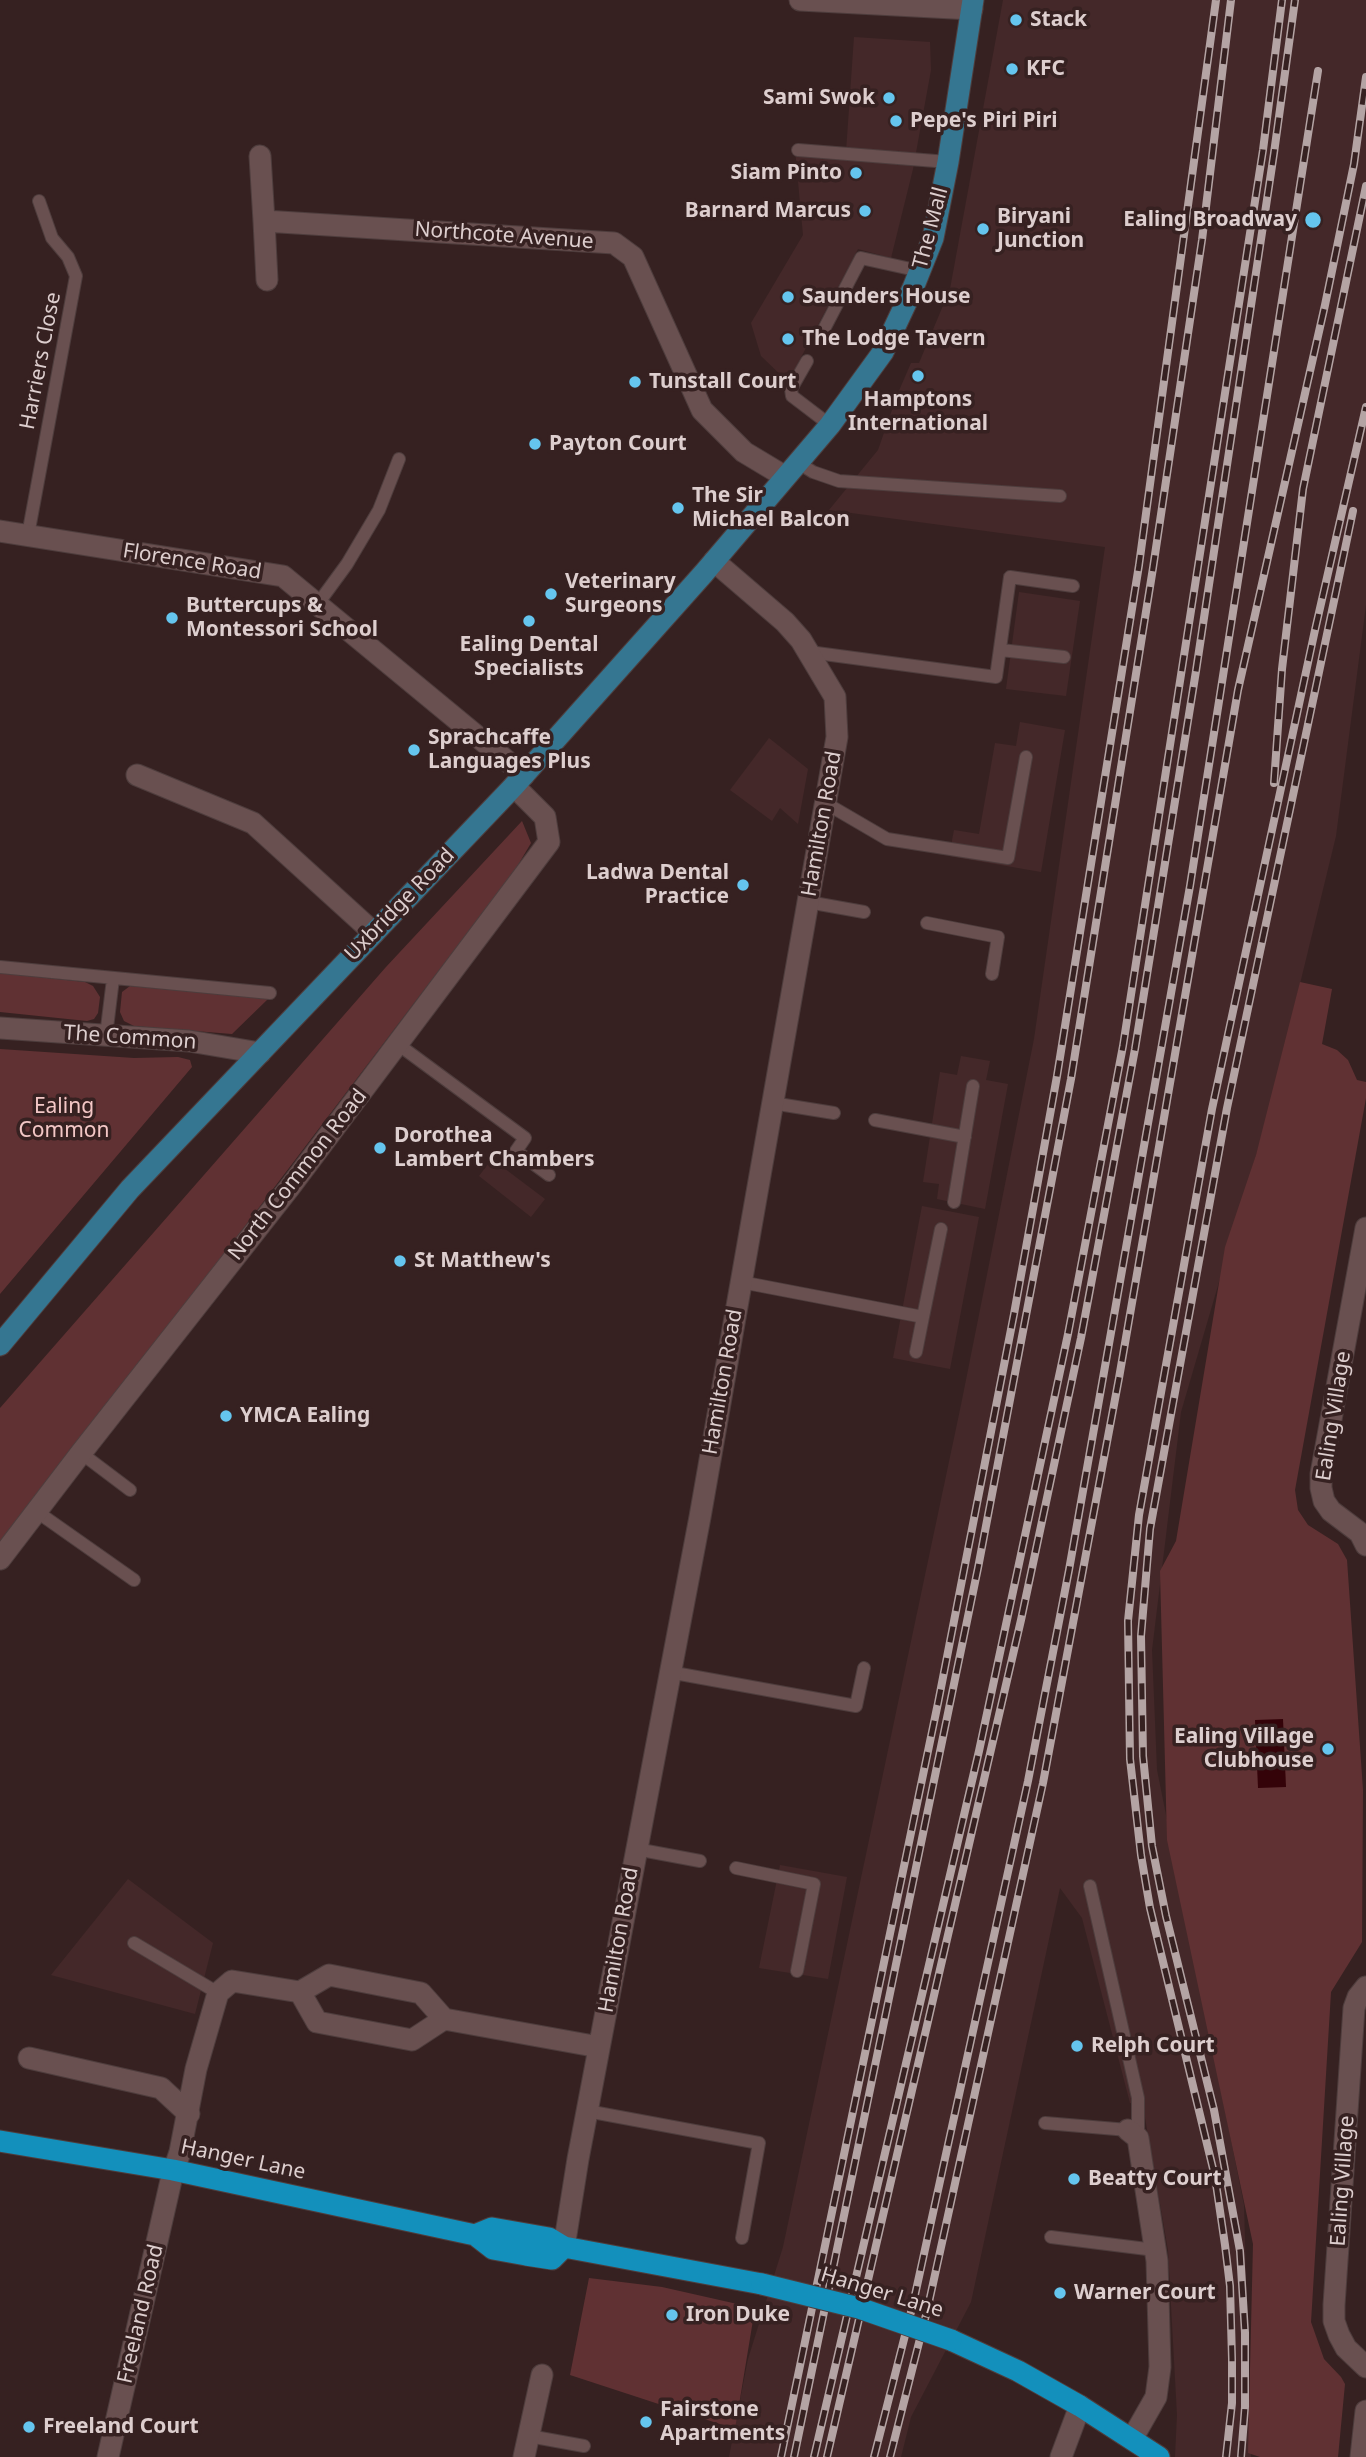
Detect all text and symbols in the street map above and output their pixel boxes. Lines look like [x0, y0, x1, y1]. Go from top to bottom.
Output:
place label: Stack [1030, 7, 1087, 33]
marker: Stack [1008, 12, 1024, 28]
place label: KFC [1026, 56, 1065, 82]
marker: KFC [1004, 61, 1020, 77]
place label: Sami Swok [763, 85, 875, 111]
marker: Sami Swok [881, 90, 897, 106]
place label: Pepe's Piri Piri [910, 108, 1058, 134]
marker: Pepe's Piri Piri [888, 113, 904, 129]
place label: Siam Pinto [730, 160, 842, 186]
marker: Siam Pinto [848, 165, 864, 181]
street label: The Mall [908, 184, 954, 272]
place label: Barnard Marcus [685, 198, 851, 224]
marker: Barnard Marcus [857, 203, 873, 219]
place label: Biryani Junction [997, 204, 1084, 254]
place label: Ealing Broadway [1123, 207, 1297, 233]
marker: Ealing Broadway [1303, 210, 1323, 230]
street label: Northcote Avenue [414, 217, 594, 255]
marker: Biryani Junction [975, 221, 991, 237]
place label: Saunders House [802, 284, 971, 310]
marker: Saunders House [780, 289, 796, 305]
street label: Harriers Close [15, 290, 67, 432]
place label: The Lodge Tavern [802, 326, 986, 352]
marker: The Lodge Tavern [780, 331, 796, 347]
marker: Hamptons International [910, 368, 926, 384]
place label: Tunstall Court [649, 369, 796, 395]
marker: Tunstall Court [627, 374, 643, 390]
place label: Hamptons International [848, 387, 988, 437]
place label: Payton Court [549, 431, 687, 457]
marker: Payton Court [527, 436, 543, 452]
place label: The Sir Michael Balcon [692, 483, 850, 533]
marker: The Sir Michael Balcon [670, 500, 686, 516]
street label: Florence Road [121, 539, 263, 585]
place label: Veterinary Surgeons [565, 569, 676, 619]
marker: Veterinary Surgeons [543, 586, 559, 602]
place label: Buttercups & Montessori School [186, 593, 378, 643]
marker: Buttercups & Montessori School [164, 610, 180, 626]
marker: Ealing Dental Specialists [521, 613, 537, 629]
place label: Ealing Dental Specialists [460, 632, 598, 682]
place label: Sprachcaffe Languages Plus [428, 725, 591, 775]
marker: Sprachcaffe Languages Plus [406, 742, 422, 758]
street label: Hamilton Road [797, 749, 847, 899]
street label: Uxbridge Road [340, 843, 460, 967]
place label: Ladwa Dental Practice [586, 860, 729, 910]
marker: Ladwa Dental Practice [735, 877, 751, 893]
street label: The Common [63, 1021, 197, 1055]
street label: North Common Road [223, 1084, 373, 1266]
park label: Ealing Common [19, 1094, 109, 1144]
place label: Dorothea Lambert Chambers [394, 1123, 594, 1173]
marker: Dorothea Lambert Chambers [372, 1140, 388, 1156]
place label: St Matthew's [414, 1248, 551, 1274]
marker: St Matthew's [392, 1253, 408, 1269]
street label: Hamilton Road [698, 1307, 748, 1457]
street label: Ealing Village [1311, 1349, 1357, 1483]
place label: YMCA Ealing [240, 1403, 370, 1429]
marker: YMCA Ealing [218, 1408, 234, 1424]
place label: Ealing Village Clubhouse [1174, 1724, 1314, 1774]
marker: Ealing Village Clubhouse [1320, 1741, 1336, 1757]
street label: Hamilton Road [594, 1865, 644, 2015]
place label: Relph Court [1091, 2033, 1215, 2059]
marker: Relph Court [1069, 2038, 1085, 2054]
street label: Ealing Village [1326, 2115, 1360, 2247]
street label: Hanger Lane [178, 2134, 308, 2186]
place label: Beatty Court [1088, 2166, 1222, 2192]
marker: Beatty Court [1066, 2171, 1082, 2187]
street label: Freeland Road [113, 2242, 169, 2386]
street label: Hanger Lane [818, 2262, 946, 2324]
place label: Warner Court [1074, 2280, 1216, 2306]
marker: Warner Court [1052, 2285, 1068, 2301]
place label: Iron Duke [686, 2302, 790, 2328]
marker: Iron Duke [664, 2307, 680, 2323]
place label: Fairstone Apartments [660, 2397, 785, 2447]
place label: Freeland Court [43, 2414, 199, 2440]
marker: Fairstone Apartments [638, 2414, 654, 2430]
marker: Freeland Court [21, 2419, 37, 2435]

